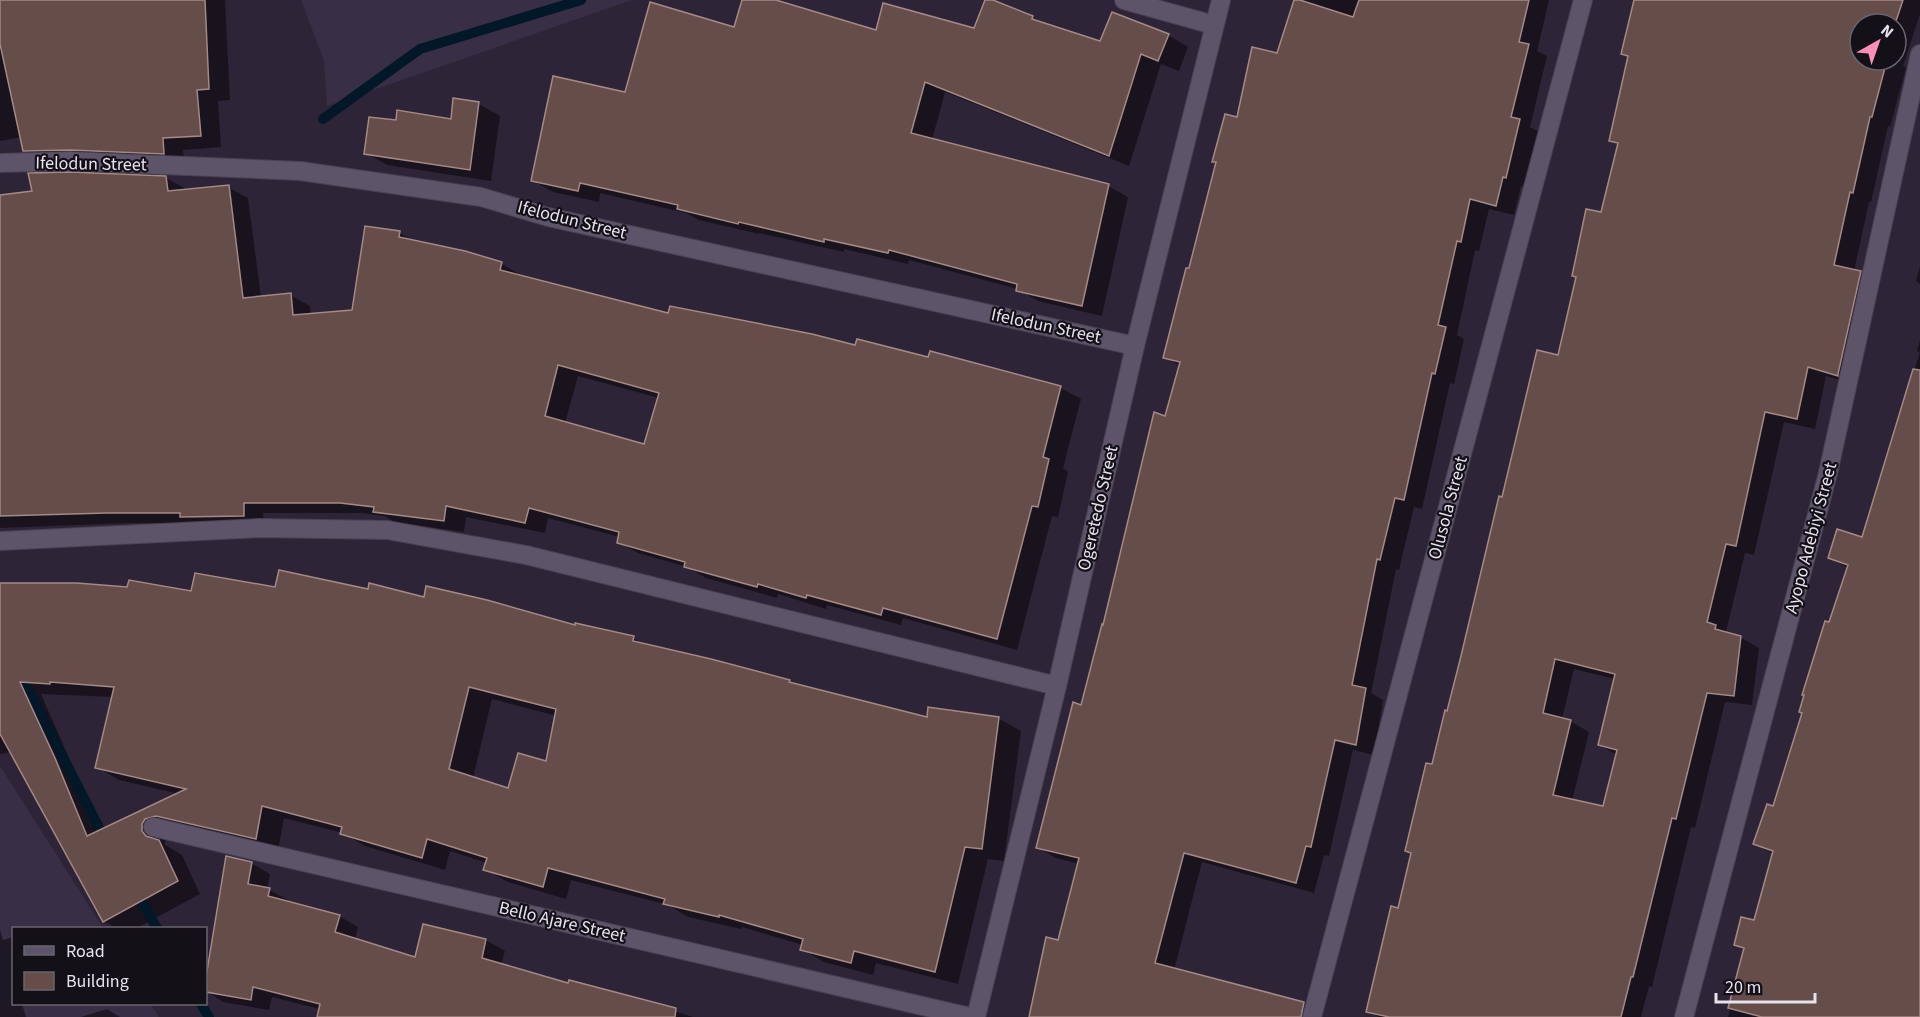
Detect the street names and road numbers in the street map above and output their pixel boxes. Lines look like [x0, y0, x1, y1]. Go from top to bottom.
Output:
street label: Ifelodun Street [35, 151, 147, 177]
street label: Ifelodun Street [515, 194, 629, 246]
street label: Ifelodun Street [989, 302, 1103, 350]
street label: Ogeretedo Street [1071, 443, 1125, 573]
street label: Olusola Street [1422, 454, 1474, 562]
street label: Ayopo Adebiyi Street [1779, 460, 1843, 616]
street label: Bello Ajare Street [496, 895, 628, 949]

